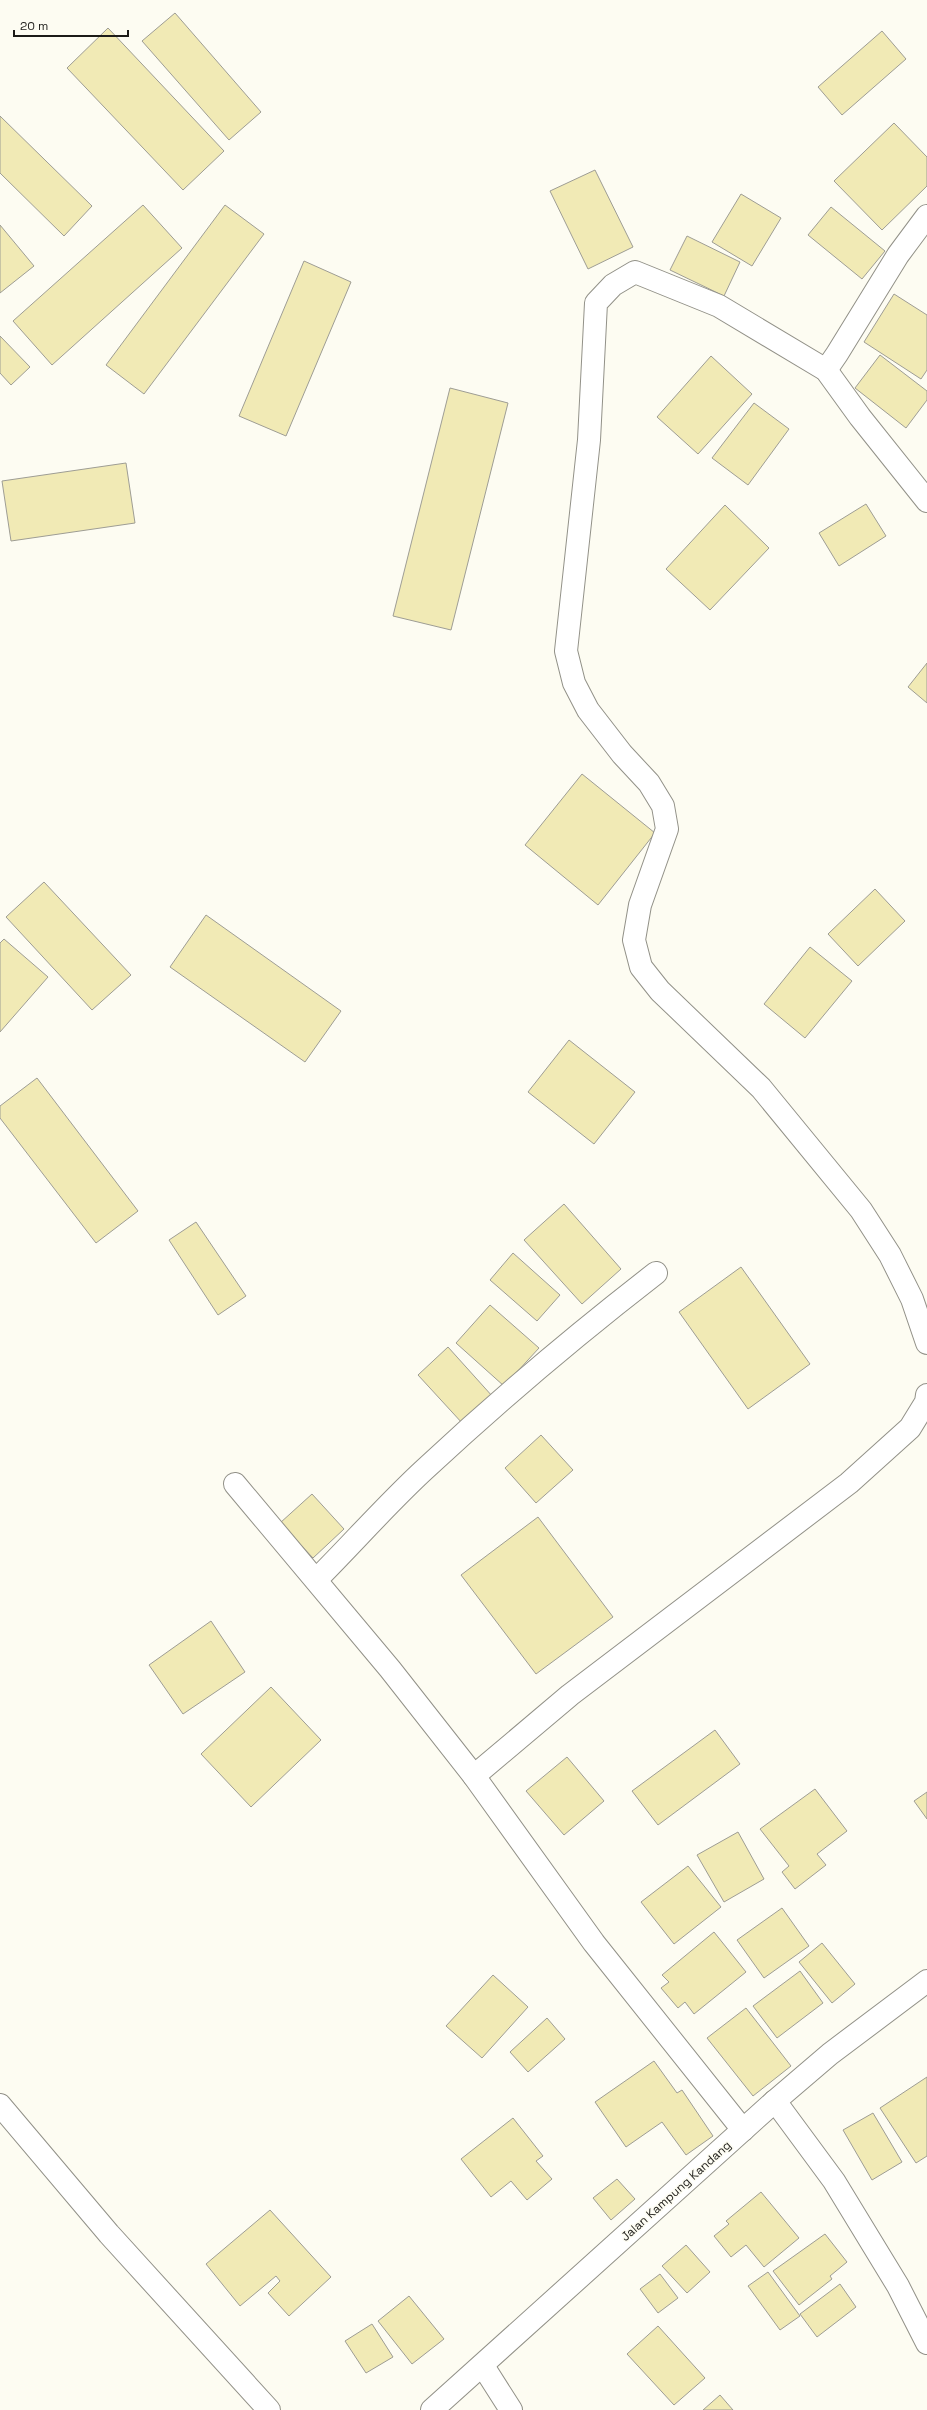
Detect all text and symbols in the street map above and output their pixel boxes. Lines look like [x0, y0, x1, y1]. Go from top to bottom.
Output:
scale bar [14, 12, 128, 38]
text: 20 m [20, 18, 48, 34]
street label: Jalan Kampung Kandang [618, 2137, 734, 2245]

